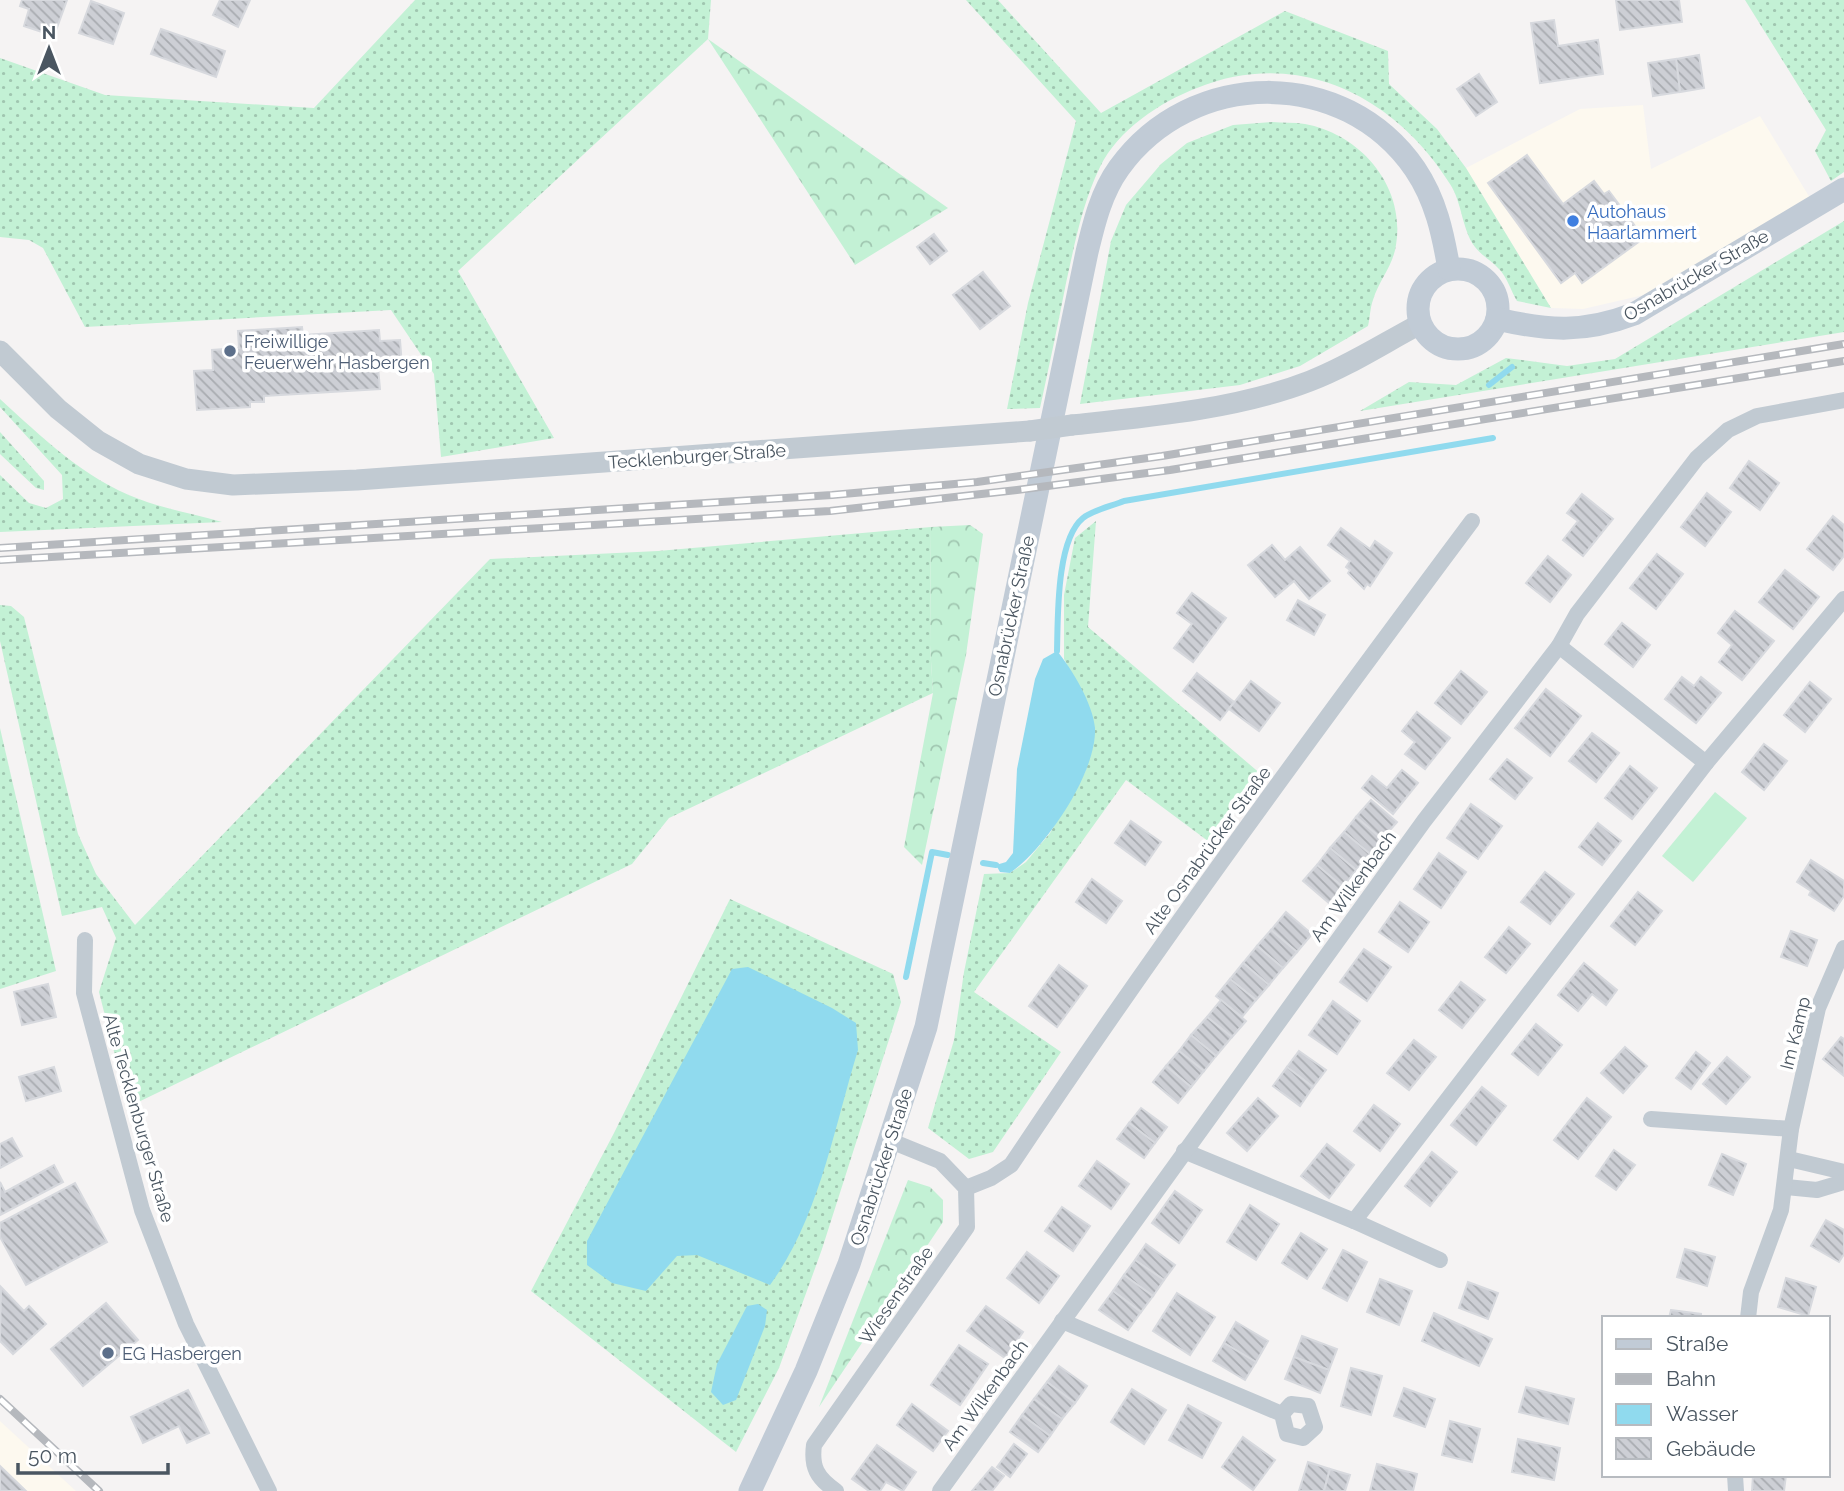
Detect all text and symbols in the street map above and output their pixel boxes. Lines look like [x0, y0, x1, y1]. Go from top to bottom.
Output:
north arrow [14, 14, 84, 84]
text: N [42, 21, 56, 43]
place label: Autohaus Haarlammert [1587, 201, 1697, 243]
marker: Autohaus Haarlammert [1565, 213, 1581, 229]
street label: Osnabrücker Straße [1620, 225, 1773, 325]
place label: Freiwillige Feuerwehr Hasbergen [244, 331, 430, 373]
marker: Freiwillige Feuerwehr Hasbergen [222, 343, 238, 359]
street label: Tecklenburger Straße [607, 439, 787, 473]
street label: Osnabrücker Straße [984, 533, 1038, 698]
street label: Alte Osnabrücker Straße [1139, 762, 1275, 938]
street label: Am Wilkenbach [1306, 827, 1400, 945]
street label: Im Kamp [1776, 994, 1814, 1072]
street label: Alte Tecklenburger Straße [99, 1011, 179, 1225]
street label: Osnabrücker Straße [846, 1085, 916, 1248]
street label: Wiesenstraße [855, 1242, 938, 1348]
legend [1602, 1316, 1830, 1477]
text: Straße [1666, 1331, 1728, 1356]
street label: Am Wilkenbach [938, 1336, 1032, 1454]
place label: EG Hasbergen [122, 1343, 242, 1364]
marker: EG Hasbergen [100, 1345, 116, 1361]
text: Bahn [1666, 1366, 1716, 1391]
text: Wasser [1666, 1401, 1739, 1426]
scale bar [18, 1432, 168, 1476]
text: Gebäude [1666, 1436, 1756, 1461]
text: 50 m [28, 1443, 77, 1468]

